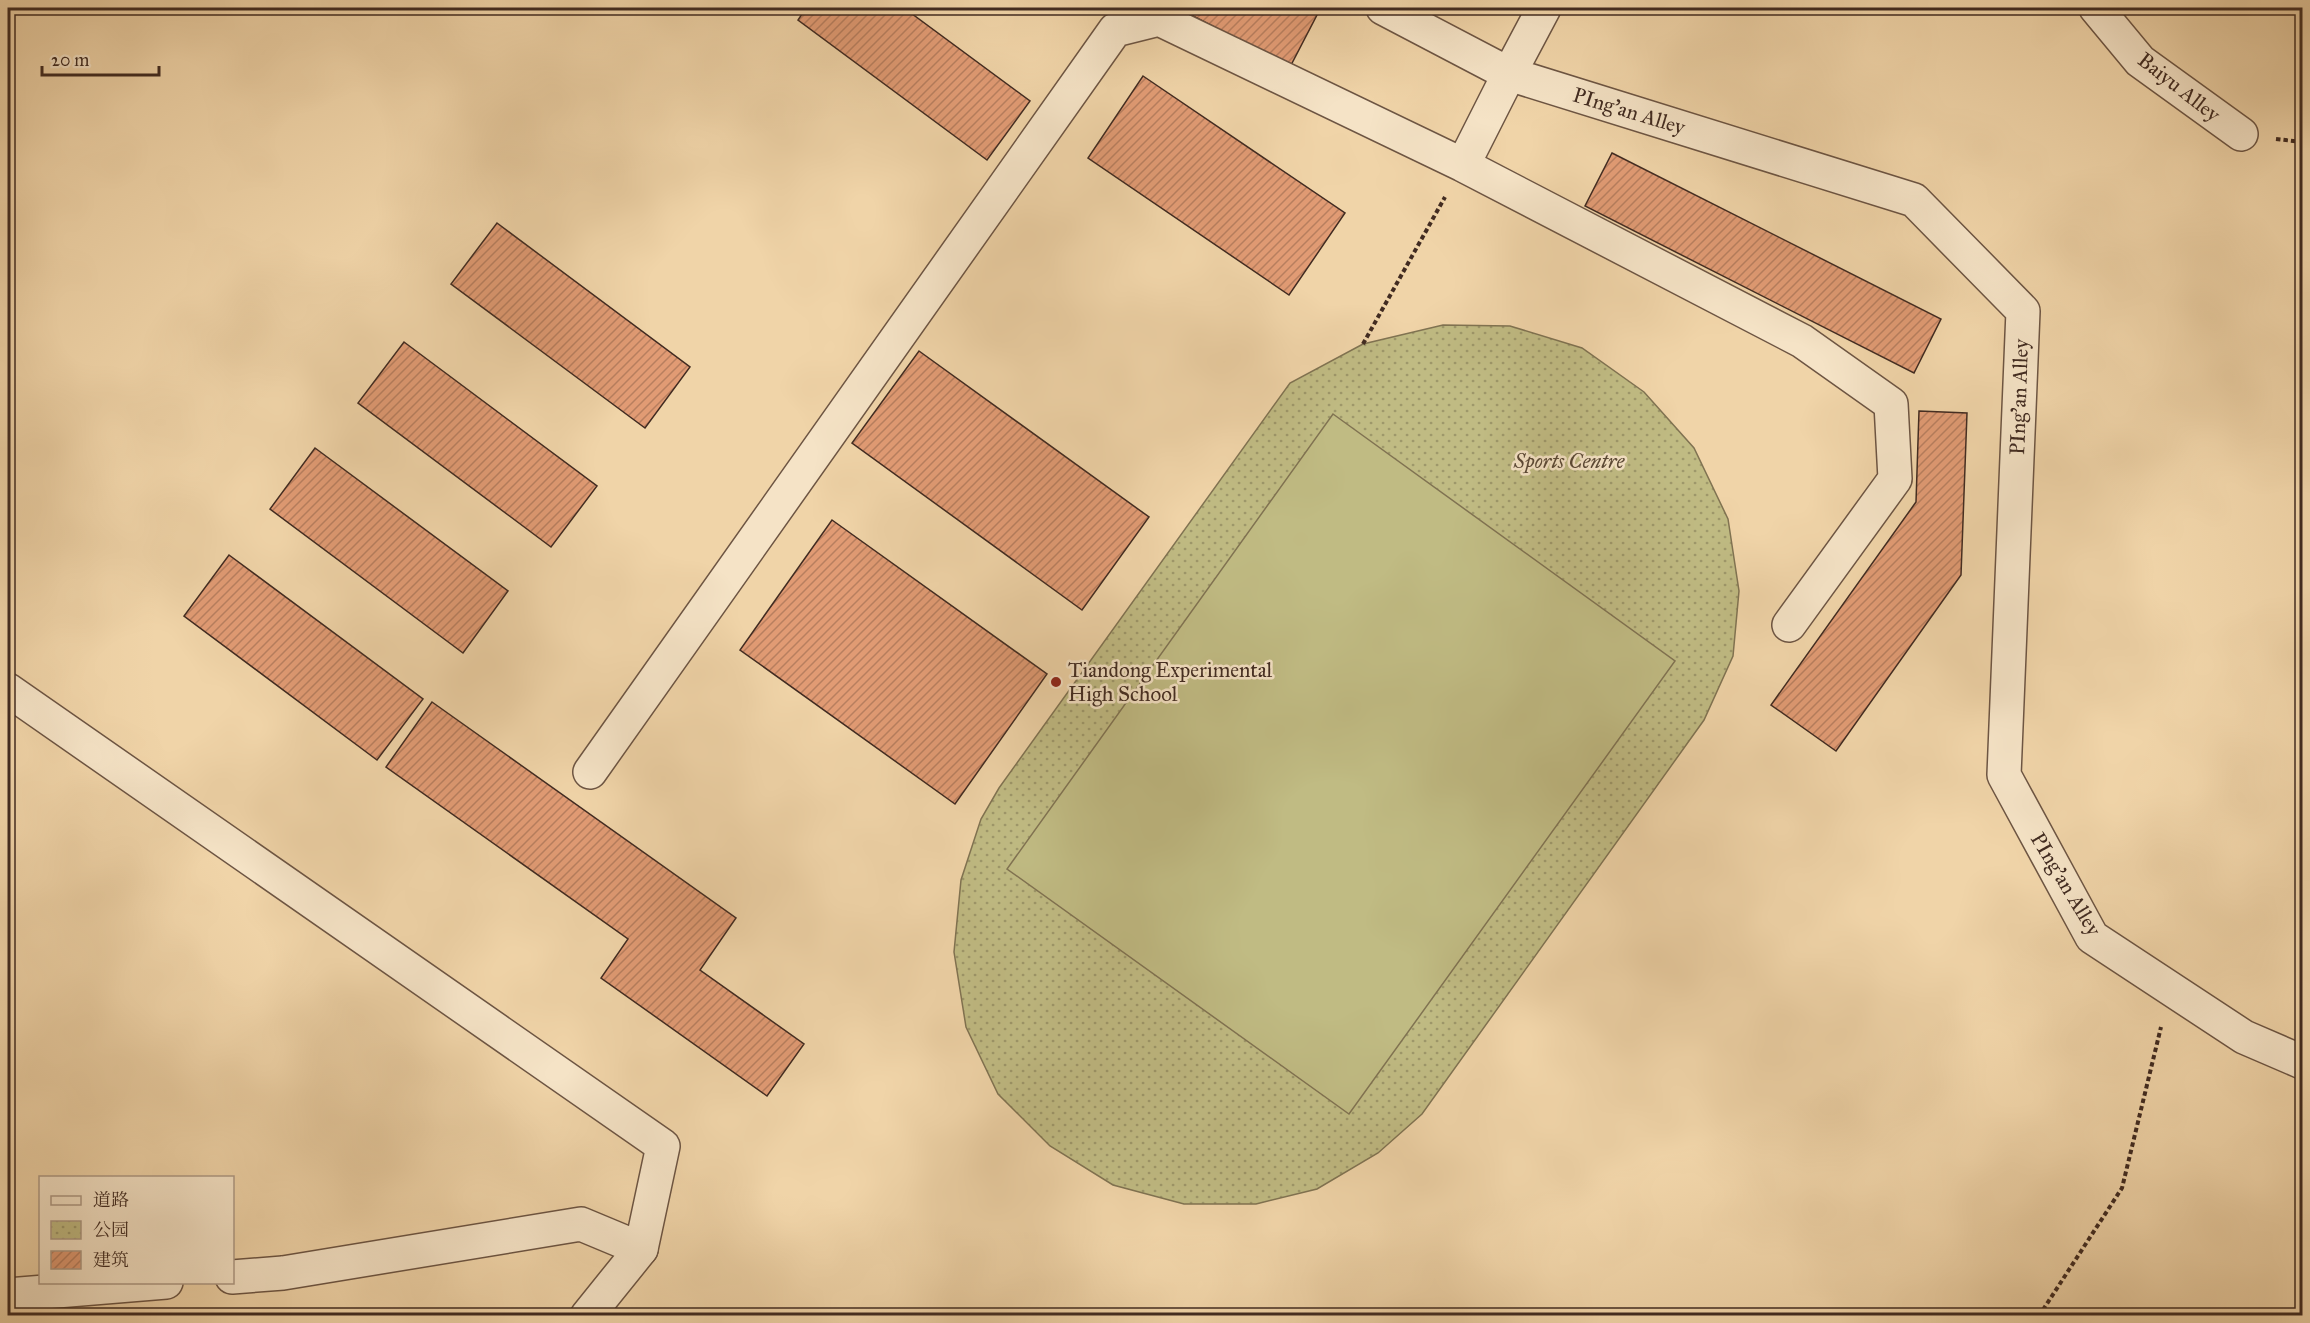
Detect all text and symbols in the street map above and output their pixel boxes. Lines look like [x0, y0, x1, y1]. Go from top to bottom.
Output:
scale bar [42, 39, 159, 77]
street label: Baiyu Alley [2133, 47, 2226, 128]
text: 20 m [51, 49, 89, 71]
street label: PIng'an Alley [1570, 82, 1689, 141]
street label: PIng'an Alley [2004, 337, 2034, 455]
park label: Sports Centre [1513, 448, 1625, 474]
place label: Tiandong Experimental High School [1068, 657, 1273, 707]
marker: Tiandong Experimental High School [1049, 675, 1063, 689]
street label: PIng'an Alley [2025, 828, 2108, 941]
legend [39, 1176, 234, 1284]
text: 道路 [93, 1189, 129, 1211]
text: 公园 [93, 1219, 129, 1241]
text: 建筑 [93, 1249, 129, 1271]

